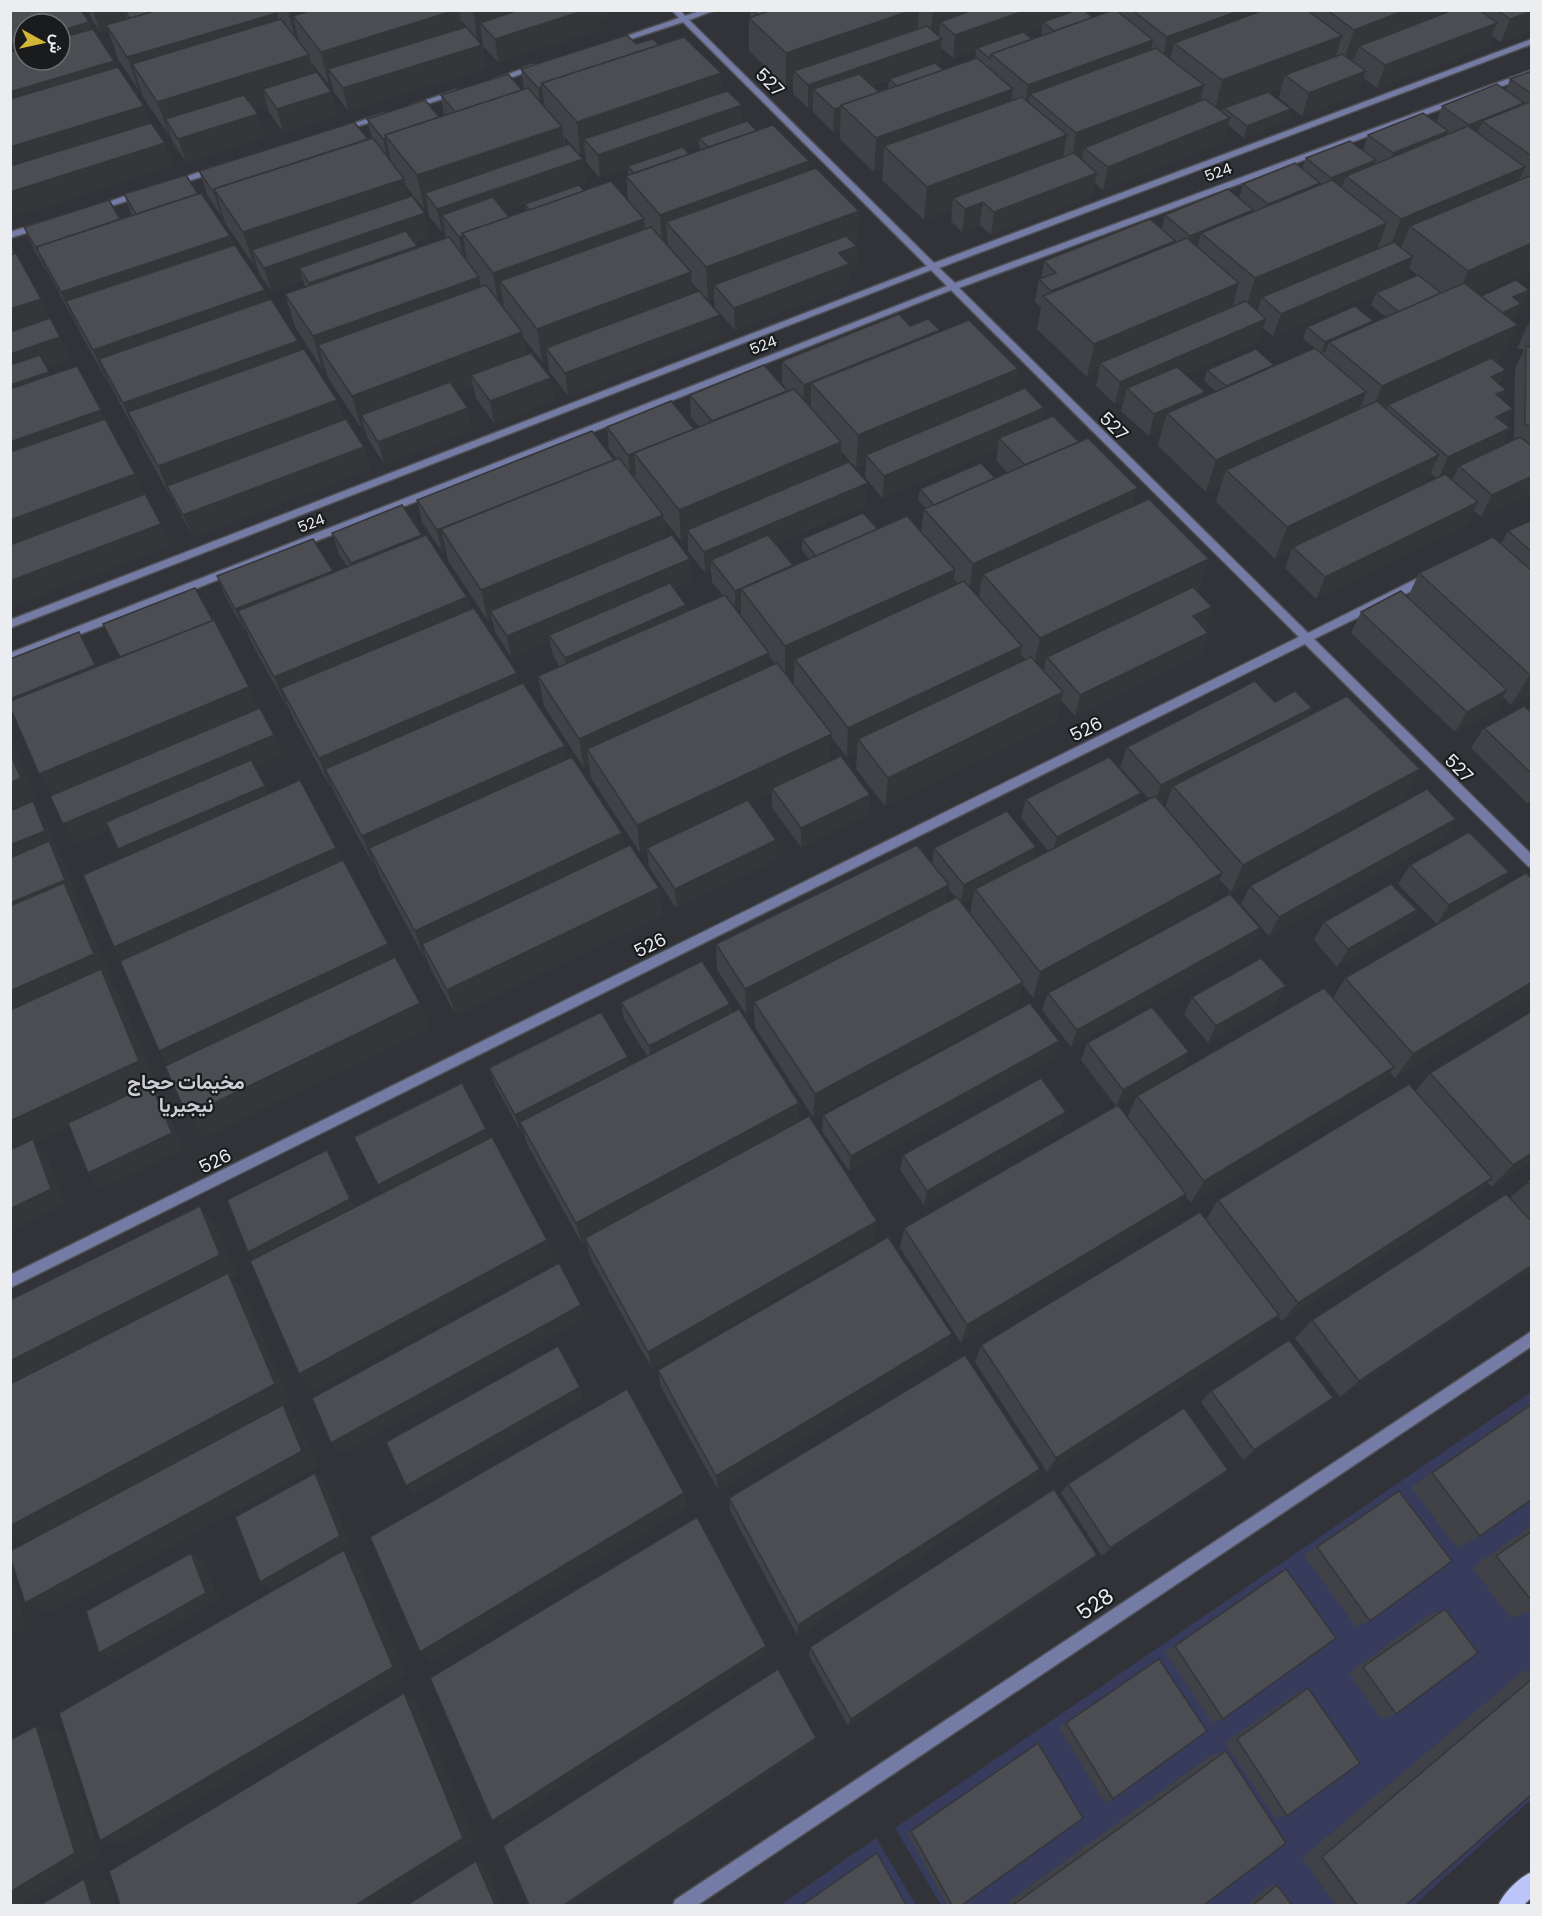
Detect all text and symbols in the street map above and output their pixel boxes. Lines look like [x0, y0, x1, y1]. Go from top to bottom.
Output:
north arrow [12, 12, 72, 72]
text: ش [44, 33, 69, 55]
street label: 527 [750, 62, 790, 102]
street label: 524 [1201, 157, 1235, 187]
street label: 524 [746, 330, 780, 360]
street label: 527 [1094, 406, 1134, 446]
street label: 524 [294, 508, 328, 538]
street label: 526 [1066, 711, 1106, 747]
street label: 527 [1439, 748, 1479, 788]
street label: 526 [630, 927, 670, 963]
district label: مخيمات حجاج نيجيريا [127, 1068, 245, 1119]
street label: 526 [195, 1143, 235, 1179]
street label: 528 [1071, 1581, 1119, 1627]

